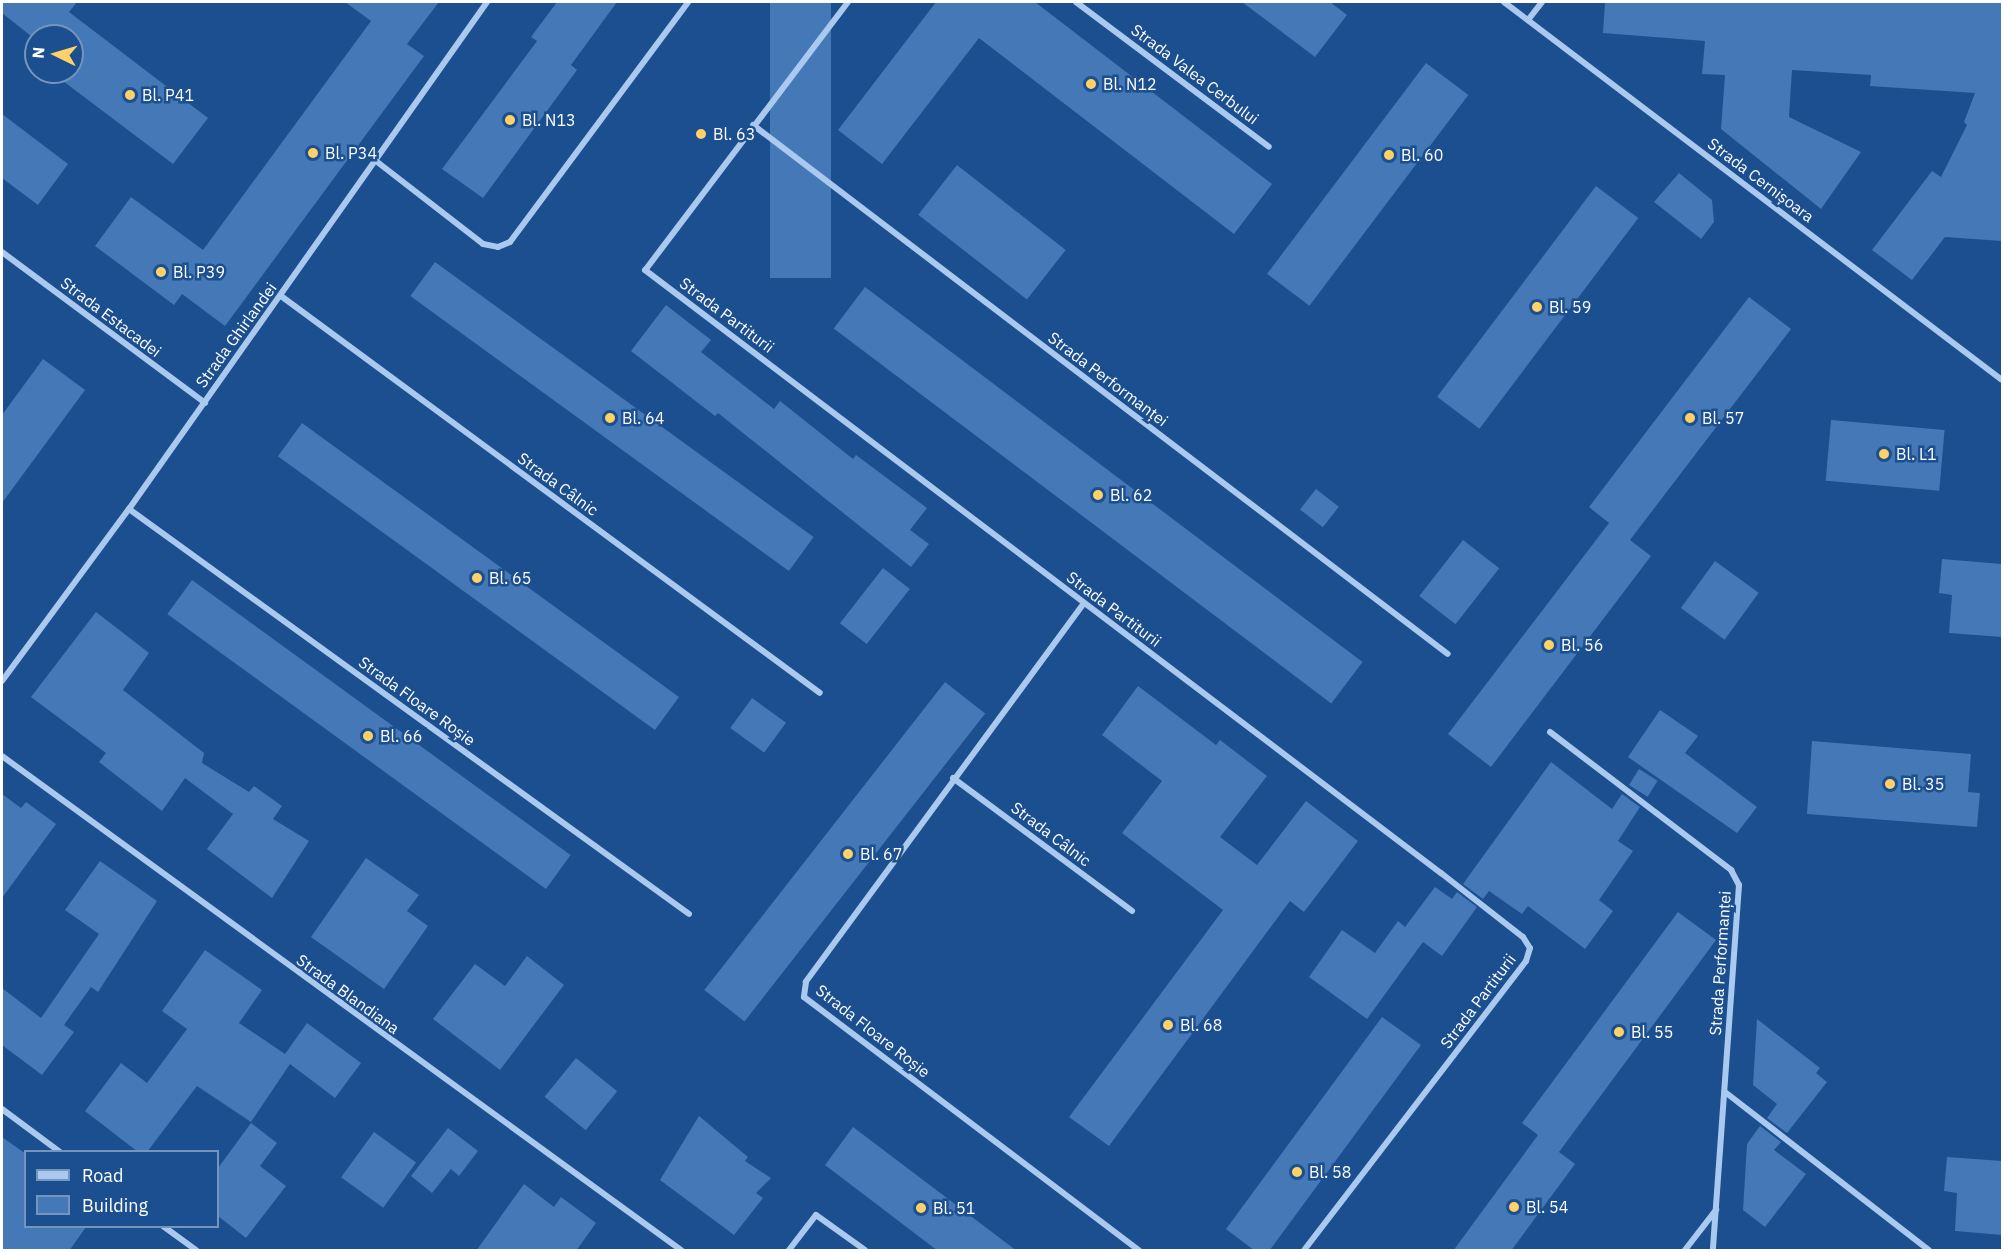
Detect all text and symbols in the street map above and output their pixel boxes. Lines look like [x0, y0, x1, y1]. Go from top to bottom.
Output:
street label: Strada Valea Cerbului [1128, 20, 1262, 128]
north arrow [24, 24, 84, 84]
text: N [28, 46, 49, 59]
place label: Bl. N12 [1103, 74, 1157, 94]
marker: Bl. N12 [1084, 77, 1098, 91]
place label: Bl. P41 [142, 85, 194, 105]
marker: Bl. P41 [123, 88, 137, 102]
place label: Bl. N13 [522, 110, 576, 130]
marker: Bl. N13 [503, 113, 517, 127]
place label: Bl. 63 [713, 124, 755, 144]
marker: Bl. 63 [694, 127, 708, 141]
street label: Strada Cernișoara [1704, 134, 1818, 226]
place label: Bl. P34 [325, 143, 377, 163]
place label: Bl. 60 [1401, 145, 1443, 165]
marker: Bl. P34 [306, 146, 320, 160]
marker: Bl. 60 [1382, 148, 1396, 162]
place label: Bl. P39 [173, 262, 225, 282]
marker: Bl. P39 [154, 265, 168, 279]
street label: Strada Estacadei [57, 273, 165, 361]
street label: Strada Partiturii [676, 273, 778, 357]
street label: Strada Ghirlandei [191, 279, 281, 391]
place label: Bl. 59 [1549, 297, 1591, 317]
marker: Bl. 59 [1530, 300, 1544, 314]
street label: Strada Performanței [1044, 328, 1172, 430]
place label: Bl. 64 [622, 408, 664, 428]
place label: Bl. 57 [1702, 408, 1744, 428]
marker: Bl. 64 [603, 411, 617, 425]
marker: Bl. 57 [1683, 411, 1697, 425]
place label: Bl. L1 [1896, 444, 1937, 464]
marker: Bl. L1 [1877, 447, 1891, 461]
street label: Strada Câlnic [514, 448, 602, 520]
place label: Bl. 62 [1110, 485, 1152, 505]
marker: Bl. 62 [1091, 488, 1105, 502]
street label: Strada Partiturii [1063, 567, 1165, 651]
place label: Bl. 65 [489, 568, 531, 588]
marker: Bl. 65 [470, 571, 484, 585]
place label: Bl. 56 [1561, 635, 1603, 655]
marker: Bl. 56 [1542, 638, 1556, 652]
street label: Strada Floare Roșie [355, 652, 479, 750]
place label: Bl. 66 [380, 726, 422, 746]
marker: Bl. 66 [361, 729, 375, 743]
place label: Bl. 35 [1902, 774, 1944, 794]
marker: Bl. 35 [1883, 777, 1897, 791]
street label: Strada Câlnic [1007, 798, 1095, 870]
place label: Bl. 67 [860, 844, 902, 864]
marker: Bl. 67 [841, 847, 855, 861]
street label: Strada Performanței [1705, 890, 1735, 1036]
street label: Strada Blandiana [293, 950, 403, 1038]
street label: Strada Partiturii [1436, 950, 1520, 1052]
street label: Strada Floare Roșie [812, 980, 934, 1082]
place label: Bl. 68 [1180, 1015, 1222, 1035]
marker: Bl. 68 [1161, 1018, 1175, 1032]
place label: Bl. 55 [1631, 1022, 1673, 1042]
marker: Bl. 55 [1612, 1025, 1626, 1039]
legend [24, 1150, 219, 1228]
place label: Bl. 58 [1309, 1162, 1351, 1182]
text: Road [82, 1164, 123, 1187]
marker: Bl. 58 [1290, 1165, 1304, 1179]
text: Building [82, 1194, 148, 1217]
place label: Bl. 54 [1526, 1197, 1568, 1217]
place label: Bl. 51 [933, 1198, 975, 1218]
marker: Bl. 54 [1507, 1200, 1521, 1214]
marker: Bl. 51 [914, 1201, 928, 1215]

